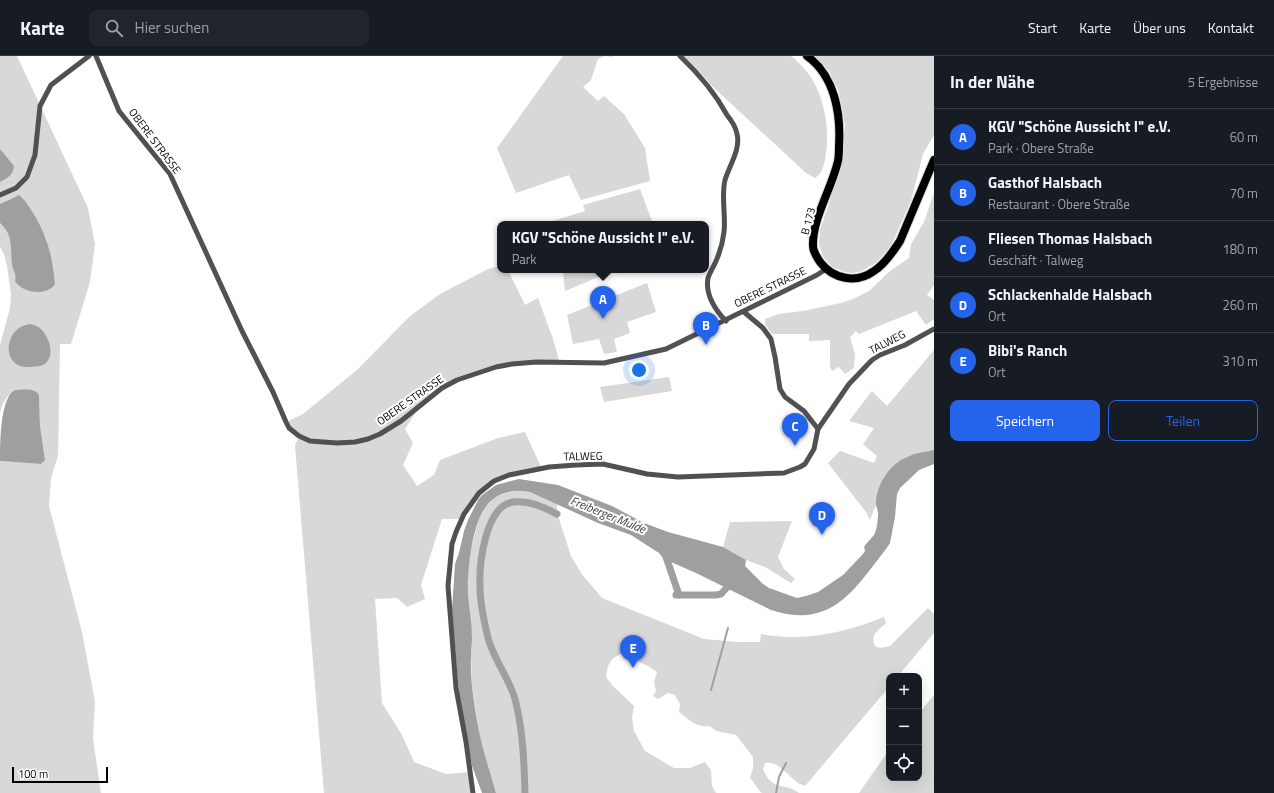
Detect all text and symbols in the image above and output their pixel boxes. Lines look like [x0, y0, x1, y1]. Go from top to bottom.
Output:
search box [89, 10, 369, 46]
text: Karte [20, 13, 65, 42]
text: Hier suchen [135, 16, 209, 39]
icon: search [103, 17, 125, 39]
text: Start [1028, 17, 1057, 38]
text: Karte [1079, 17, 1111, 38]
text: Über uns [1133, 17, 1186, 38]
text: Kontakt [1208, 17, 1254, 38]
text: In der Nähe [950, 69, 1035, 95]
text: 5 Ergebnisse [1188, 72, 1258, 92]
street label: OBERE STRASSE [125, 105, 185, 177]
text: KGV "Schöne Aussicht I" e.V. [988, 115, 1171, 138]
text: A [959, 127, 967, 147]
text: 60 m [1230, 127, 1258, 147]
text: Park · Obere Straße [988, 138, 1094, 158]
text: Gasthof Halsbach [988, 171, 1102, 194]
text: B [959, 183, 967, 203]
text: 70 m [1230, 183, 1258, 203]
text: Restaurant · Obere Straße [988, 194, 1130, 214]
street label: B 173 [797, 206, 819, 236]
popup [497, 221, 709, 273]
text: KGV "Schöne Aussicht I" e.V. [512, 226, 694, 249]
text: Fliesen Thomas Halsbach [988, 227, 1152, 250]
text: C [959, 239, 967, 259]
text: 180 m [1222, 239, 1258, 259]
text: Park [512, 249, 537, 269]
text: Geschäft · Talweg [988, 250, 1083, 270]
street label: OBERE STRASSE [731, 263, 809, 311]
text: Schlackenhalde Halsbach [988, 283, 1152, 306]
pin: A [590, 286, 616, 319]
text: D [959, 295, 967, 315]
text: 260 m [1222, 295, 1258, 315]
text: Ort [988, 306, 1006, 326]
pin: B [693, 312, 719, 345]
street label: TALWEG [866, 326, 908, 358]
text: Bibi's Ranch [988, 339, 1067, 362]
text: E [959, 351, 967, 371]
text: 310 m [1222, 351, 1258, 371]
your location [629, 360, 649, 380]
text: Ort [988, 362, 1006, 382]
street label: OBERE STRASSE [373, 371, 447, 429]
button: Speichern [950, 400, 1100, 441]
button: Teilen [1108, 400, 1258, 441]
pin: C [782, 413, 808, 446]
street label: TALWEG [563, 448, 603, 464]
water label: Freiberger Mulde [568, 491, 650, 539]
pin: D [809, 502, 835, 535]
pin: E [620, 635, 646, 668]
map controls [886, 673, 922, 781]
button: + [886, 673, 922, 709]
button: − [886, 709, 922, 745]
button: locate [886, 745, 922, 781]
scale bar [12, 765, 108, 784]
text: 100 m [18, 766, 48, 782]

